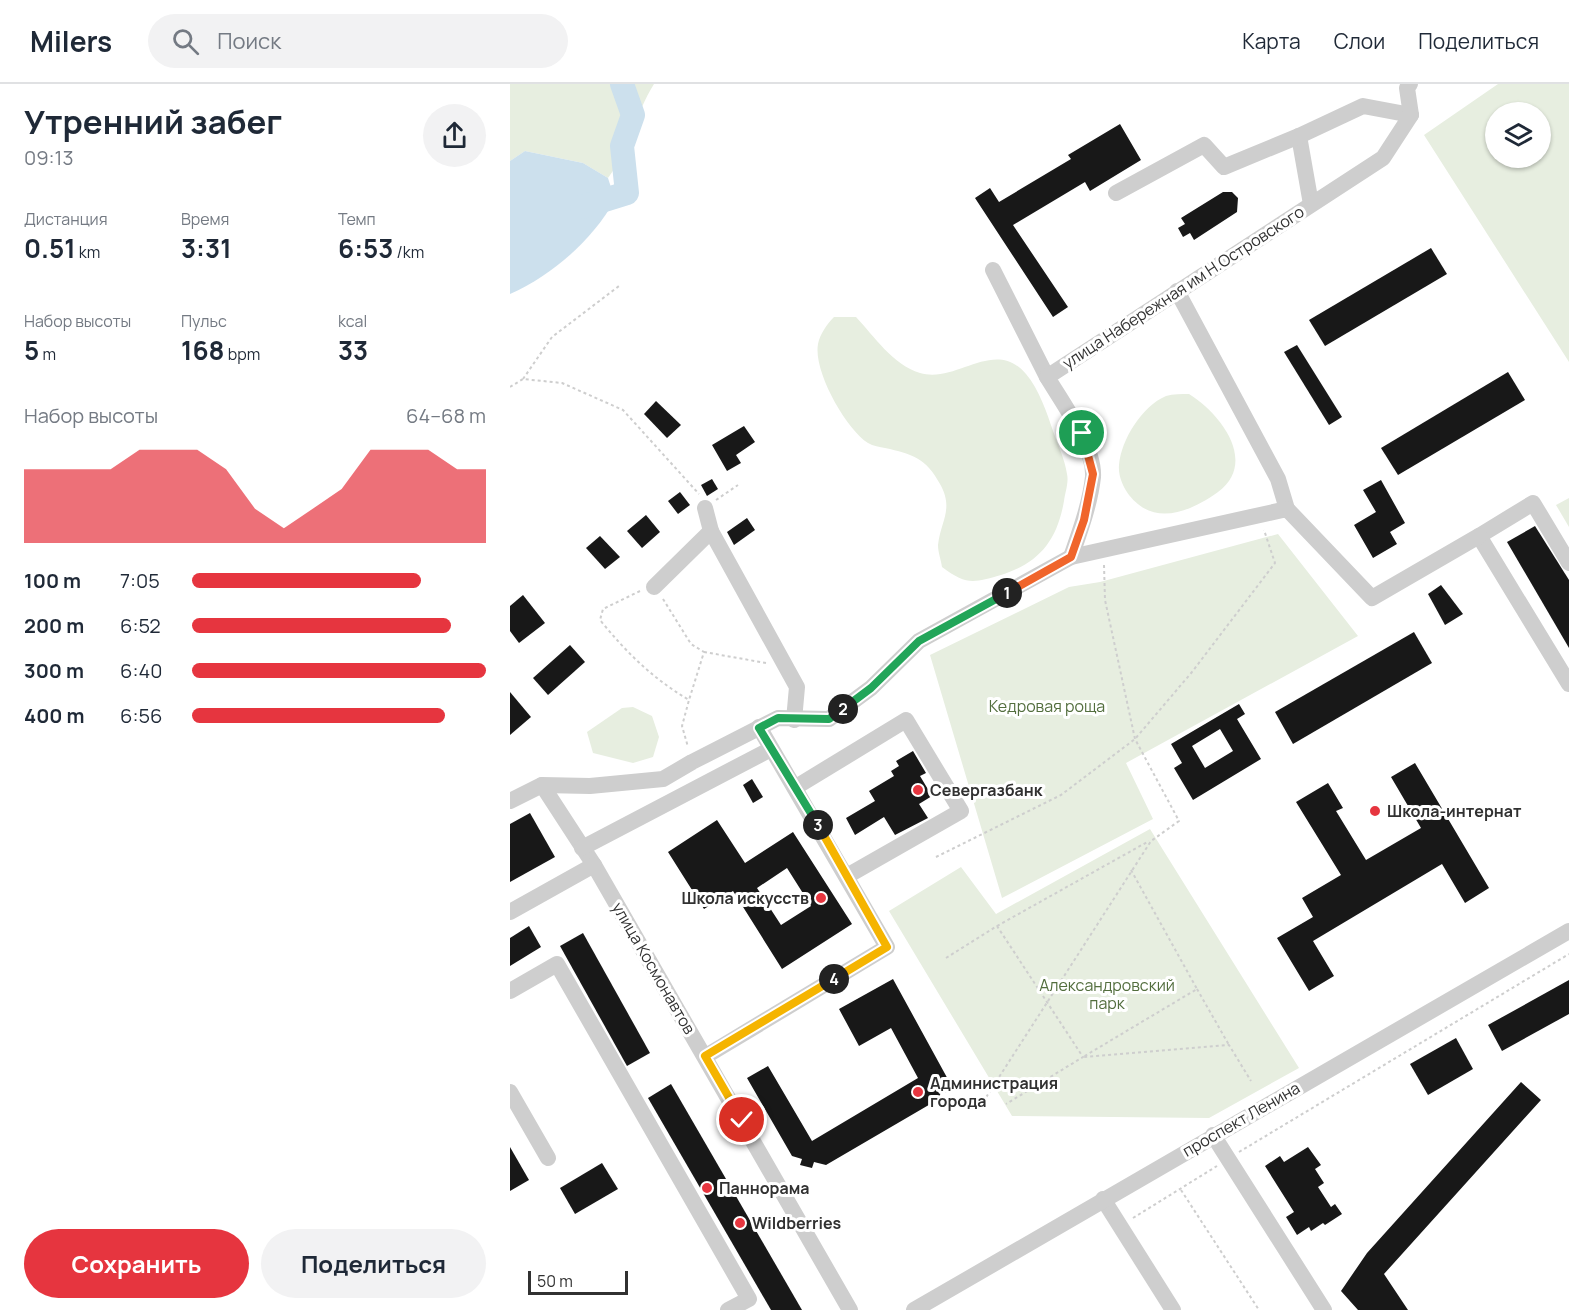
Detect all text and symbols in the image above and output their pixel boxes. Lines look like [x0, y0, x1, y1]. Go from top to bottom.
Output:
search box [148, 14, 568, 68]
text: Milers [30, 22, 112, 60]
icon: search [169, 25, 202, 58]
text: Поиск [217, 26, 281, 56]
text: Карта [1242, 27, 1301, 55]
text: Слои [1334, 27, 1385, 55]
text: Поделиться [1418, 27, 1539, 55]
text: Утренний забег [24, 99, 282, 144]
map controls [1485, 102, 1551, 168]
button: layers [1485, 102, 1551, 168]
button: share [423, 104, 486, 167]
text: 09:13 [24, 144, 73, 171]
street label: улица Набережная им Н.Островского [1058, 200, 1308, 374]
text: Дистанция [24, 208, 108, 230]
text: Время [181, 208, 229, 230]
text: Темп [338, 208, 376, 230]
text: 0.51 [24, 230, 76, 266]
text: 3:31 [181, 230, 232, 266]
text: 6:53 [338, 230, 393, 266]
text: km [76, 241, 100, 263]
text: /km [393, 241, 424, 263]
text: Набор высоты [24, 310, 131, 332]
text: Пульс [181, 310, 227, 332]
text: kcal [338, 310, 367, 332]
text: 5 [24, 332, 39, 368]
text: 168 [181, 332, 224, 368]
text: 33 [338, 332, 368, 368]
text: m [39, 343, 56, 365]
text: bpm [224, 343, 260, 365]
text: Набор высоты [24, 402, 158, 429]
text: 64–68 m [406, 402, 486, 429]
pin [1056, 407, 1107, 458]
icon: arrive [1065, 416, 1098, 449]
text: 100 m [24, 567, 81, 594]
text: 7:05 [120, 567, 160, 594]
pin: 1 [992, 578, 1022, 608]
text: 1 [1003, 582, 1011, 604]
text: 200 m [24, 612, 84, 639]
text: 6:52 [120, 612, 161, 639]
text: 300 m [24, 657, 84, 684]
text: 6:40 [120, 657, 162, 684]
pin: 2 [828, 694, 858, 724]
park label: Кедровая роща [989, 695, 1105, 717]
text: 2 [838, 698, 848, 720]
text: 400 m [24, 702, 84, 729]
text: 6:56 [120, 702, 162, 729]
place label: Севергазбанк [930, 779, 1043, 801]
marker: Севергазбанк [911, 783, 925, 797]
place label: Школа-интернат [1387, 800, 1522, 822]
marker: Школа-интернат [1368, 804, 1382, 818]
pin: 3 [803, 810, 833, 840]
text: 3 [813, 814, 823, 836]
place label: Школа искусcтв [681, 887, 809, 909]
marker: Школа искусcтв [814, 891, 828, 905]
street label: улица Космонавтов [607, 898, 701, 1038]
pin: 4 [819, 964, 849, 994]
text: 4 [829, 968, 839, 990]
park label: Александровский парк [1039, 974, 1175, 1014]
place label: Администрация города [930, 1072, 1058, 1112]
street label: проспект Ленина [1178, 1076, 1304, 1162]
marker: Администрация города [911, 1085, 925, 1099]
pin [716, 1094, 767, 1145]
icon: check [725, 1103, 758, 1136]
place label: Паннорама [719, 1177, 809, 1199]
marker: Паннорама [700, 1181, 714, 1195]
place label: Wildberries [752, 1212, 842, 1234]
marker: Wildberries [733, 1216, 747, 1230]
button: Сохранить [24, 1229, 249, 1298]
button: Поделиться [261, 1229, 486, 1298]
scale bar [528, 1268, 628, 1296]
text: 50 m [537, 1270, 573, 1292]

